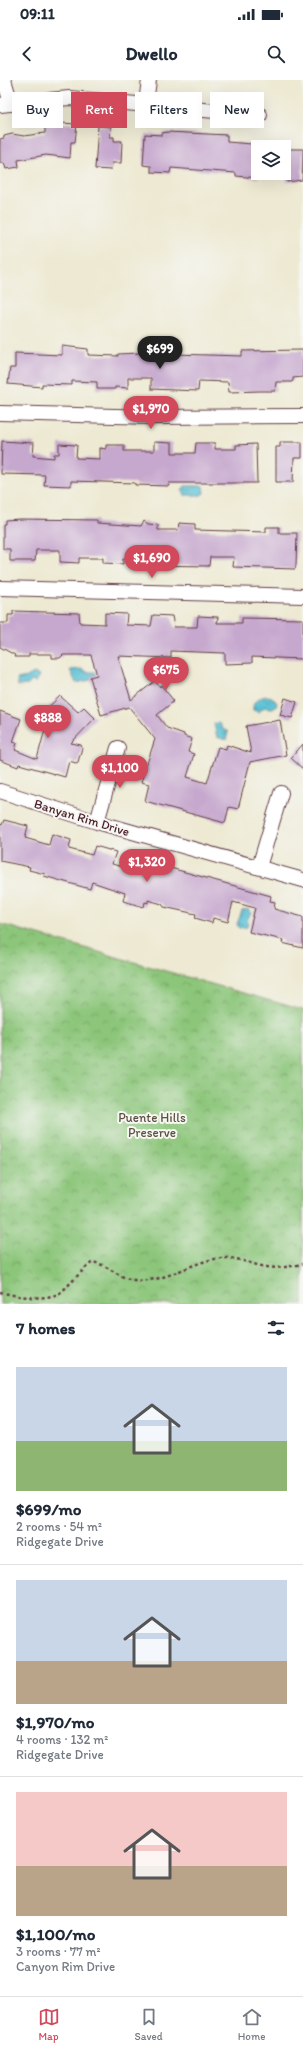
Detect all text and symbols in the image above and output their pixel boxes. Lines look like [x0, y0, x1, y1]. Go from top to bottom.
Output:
text: 09:11 [20, 5, 55, 23]
icon: back [16, 43, 38, 65]
text: Dwello [125, 43, 178, 65]
icon: search [265, 43, 287, 65]
chip: Buy [12, 92, 63, 128]
chip: Rent [71, 92, 127, 128]
chip: Filters [135, 92, 202, 128]
chip: New [210, 92, 264, 128]
map controls [251, 140, 291, 180]
button: layers [251, 140, 291, 180]
pin: $699 [136, 336, 184, 370]
text: $699 [146, 341, 174, 356]
pin: $1,970 [118, 396, 184, 430]
text: $1,970 [133, 401, 169, 416]
pin: $1,690 [119, 545, 185, 579]
text: $1,690 [133, 550, 171, 565]
pin: $675 [142, 657, 190, 691]
text: $675 [153, 662, 179, 677]
pin: $888 [24, 705, 72, 739]
text: $888 [34, 710, 62, 725]
pin: $1,100 [87, 755, 153, 789]
text: $1,100 [101, 760, 139, 775]
street label: Banyan Rim Drive [32, 796, 131, 839]
pin: $1,320 [114, 849, 180, 883]
text: $1,320 [128, 854, 166, 869]
park label: Puente Hills Preserve [118, 1110, 186, 1140]
icon: filters [265, 1317, 287, 1339]
text: 7 homes [16, 1318, 76, 1338]
icon: home [116, 1393, 188, 1465]
text: $699/mo [16, 1499, 81, 1519]
text: 2 rooms · 54 m² [16, 1519, 102, 1534]
text: Ridgegate Drive [16, 1534, 104, 1549]
icon: home [116, 1606, 188, 1678]
text: $1,970/mo [16, 1712, 94, 1732]
text: 4 rooms · 132 m² [16, 1732, 108, 1747]
text: Ridgegate Drive [16, 1747, 104, 1762]
icon: home [116, 1818, 188, 1890]
text: $1,100/mo [16, 1924, 95, 1944]
text: 3 rooms · 77 m² [16, 1944, 101, 1959]
text: Canyon Rim Drive [16, 1959, 115, 1974]
tab: Map [38, 2006, 60, 2043]
tab: Saved [135, 2006, 163, 2043]
tab: Home [238, 2006, 265, 2043]

